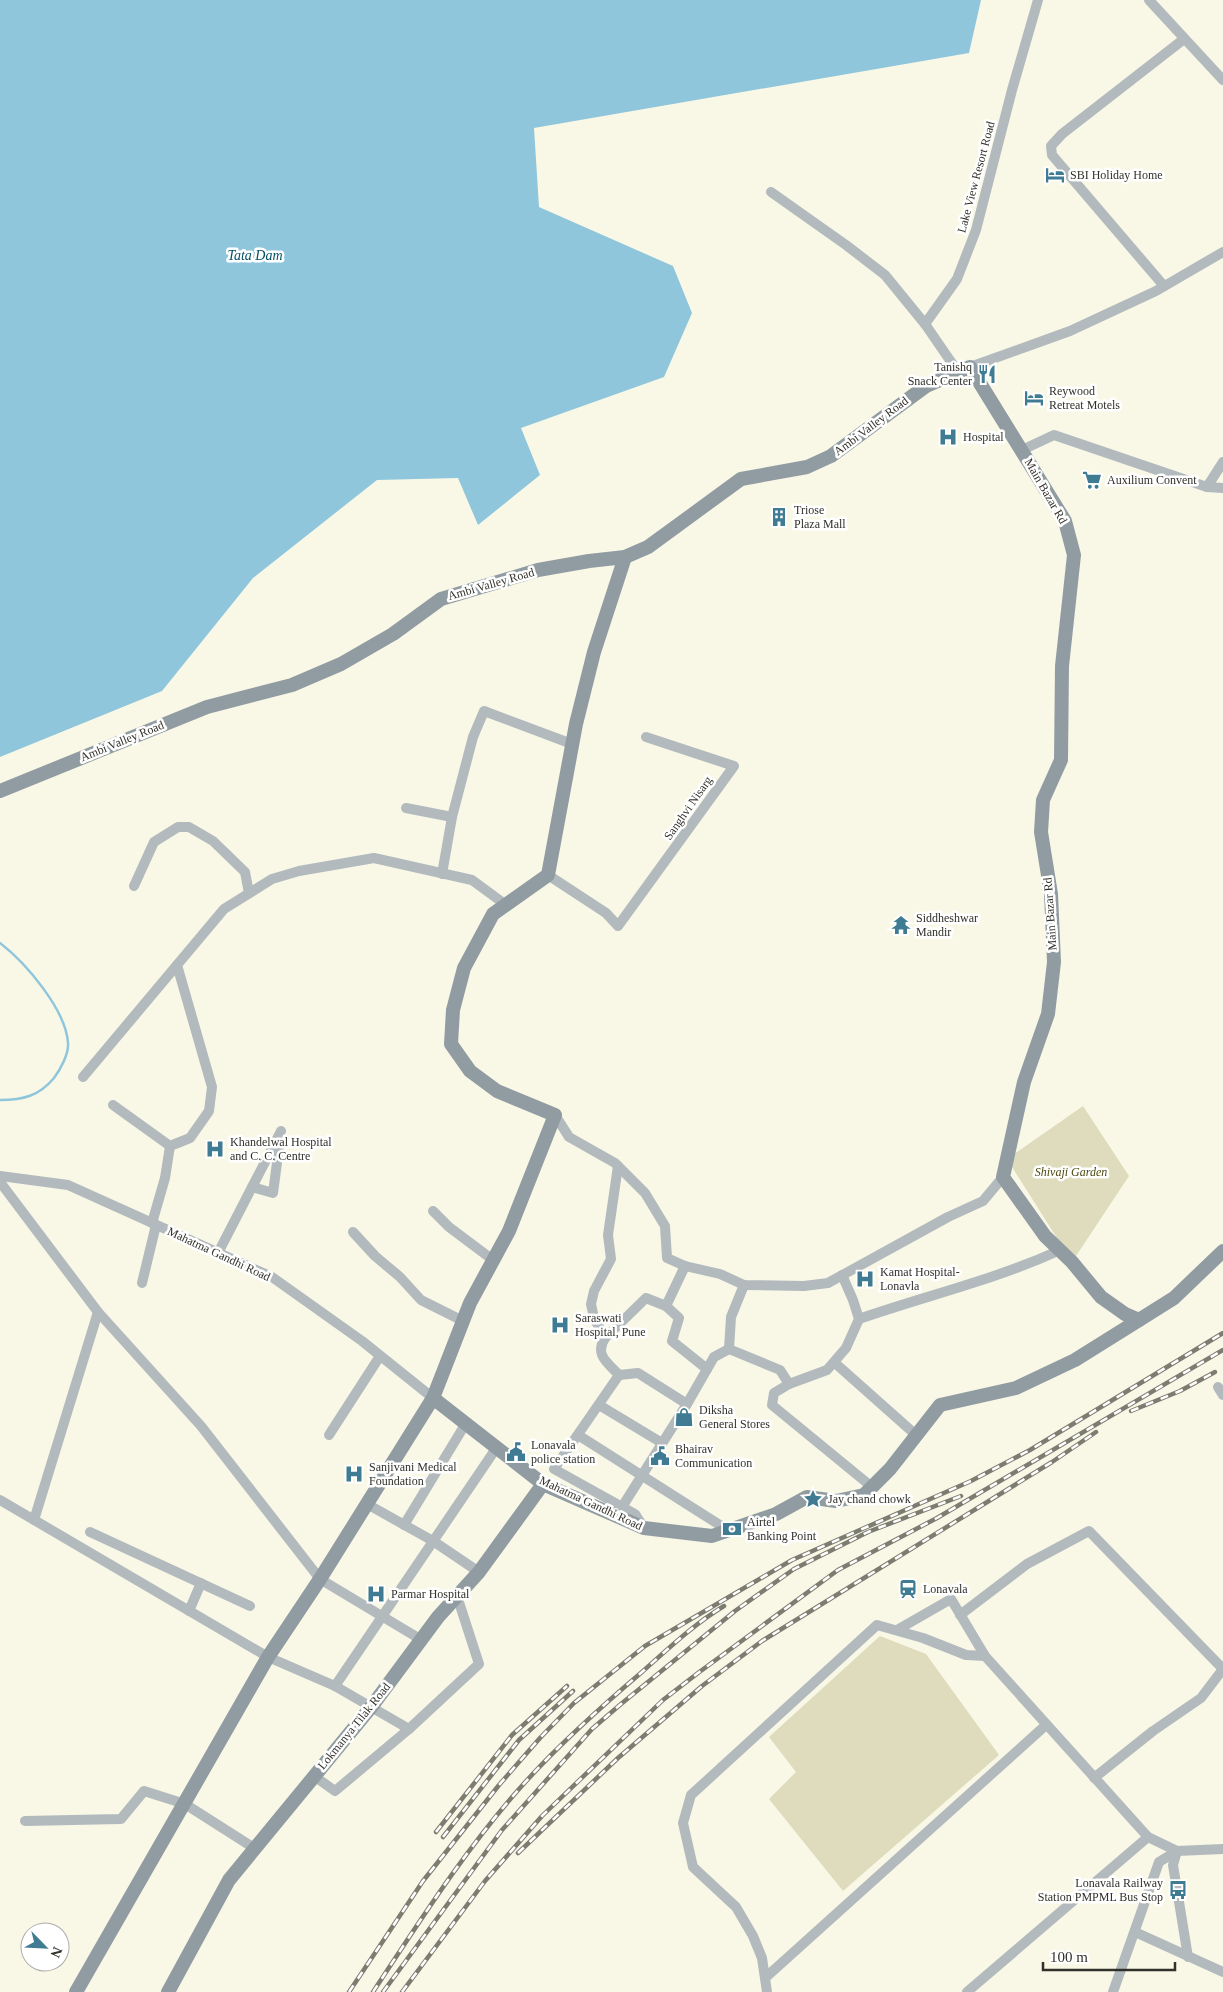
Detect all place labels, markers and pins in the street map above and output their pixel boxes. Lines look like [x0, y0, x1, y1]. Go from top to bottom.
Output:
hotel icon: SBI Holiday Home [1044, 164, 1066, 186]
place label: SBI Holiday Home [1070, 168, 1163, 182]
place label: Tanishq Snack Center [908, 360, 972, 388]
restaurant icon: Tanishq Snack Center [976, 363, 998, 385]
place label: Reywood Retreat Motels [1049, 384, 1120, 412]
hotel icon: Reywood Retreat Motels [1023, 387, 1045, 409]
hospital icon: Hospital [937, 426, 959, 448]
place label: Hospital [963, 430, 1004, 444]
supermarket icon: Auxilium Convent [1081, 469, 1103, 491]
place label: Auxilium Convent [1107, 473, 1197, 487]
place label: Triose Plaza Mall [794, 503, 846, 531]
building icon: Triose Plaza Mall [768, 506, 790, 528]
place label: Siddheshwar Mandir [916, 911, 978, 939]
temple icon: Siddheshwar Mandir [890, 914, 912, 936]
place label: Khandelwal Hospital and C. C. Centre [230, 1135, 332, 1163]
hospital icon: Khandelwal Hospital and C. C. Centre [204, 1138, 226, 1160]
place label: Kamat Hospital- Lonavla [880, 1265, 960, 1293]
hospital icon: Kamat Hospital- Lonavla [854, 1268, 876, 1290]
place label: Saraswati Hospital, Pune [575, 1311, 646, 1339]
hospital icon: Saraswati Hospital, Pune [549, 1314, 571, 1336]
place label: Diksha General Stores [699, 1403, 770, 1431]
shop icon: Diksha General Stores [673, 1406, 695, 1428]
place label: Lonavala police station [531, 1438, 595, 1466]
public building icon: Lonavala police station [505, 1441, 527, 1463]
place label: Bhairav Communication [675, 1442, 752, 1470]
public building icon: Bhairav Communication [649, 1445, 671, 1467]
place label: Sanjivani Medical Foundation [369, 1460, 457, 1488]
hospital icon: Sanjivani Medical Foundation [343, 1463, 365, 1485]
place icon: Jay chand chowk [802, 1488, 824, 1510]
place label: Jay chand chowk [828, 1492, 911, 1506]
place label: Airtel Banking Point [747, 1515, 817, 1543]
bank icon: Airtel Banking Point [721, 1518, 743, 1540]
station icon: Lonavala [897, 1578, 919, 1600]
place label: Lonavala [923, 1582, 968, 1596]
hospital icon: Parmar Hospital [365, 1583, 387, 1605]
place label: Parmar Hospital [391, 1587, 470, 1601]
place label: Lonavala Railway Station PMPML Bus Stop [1038, 1876, 1163, 1904]
bus stop icon: Lonavala Railway Station PMPML Bus Stop [1167, 1879, 1189, 1901]

